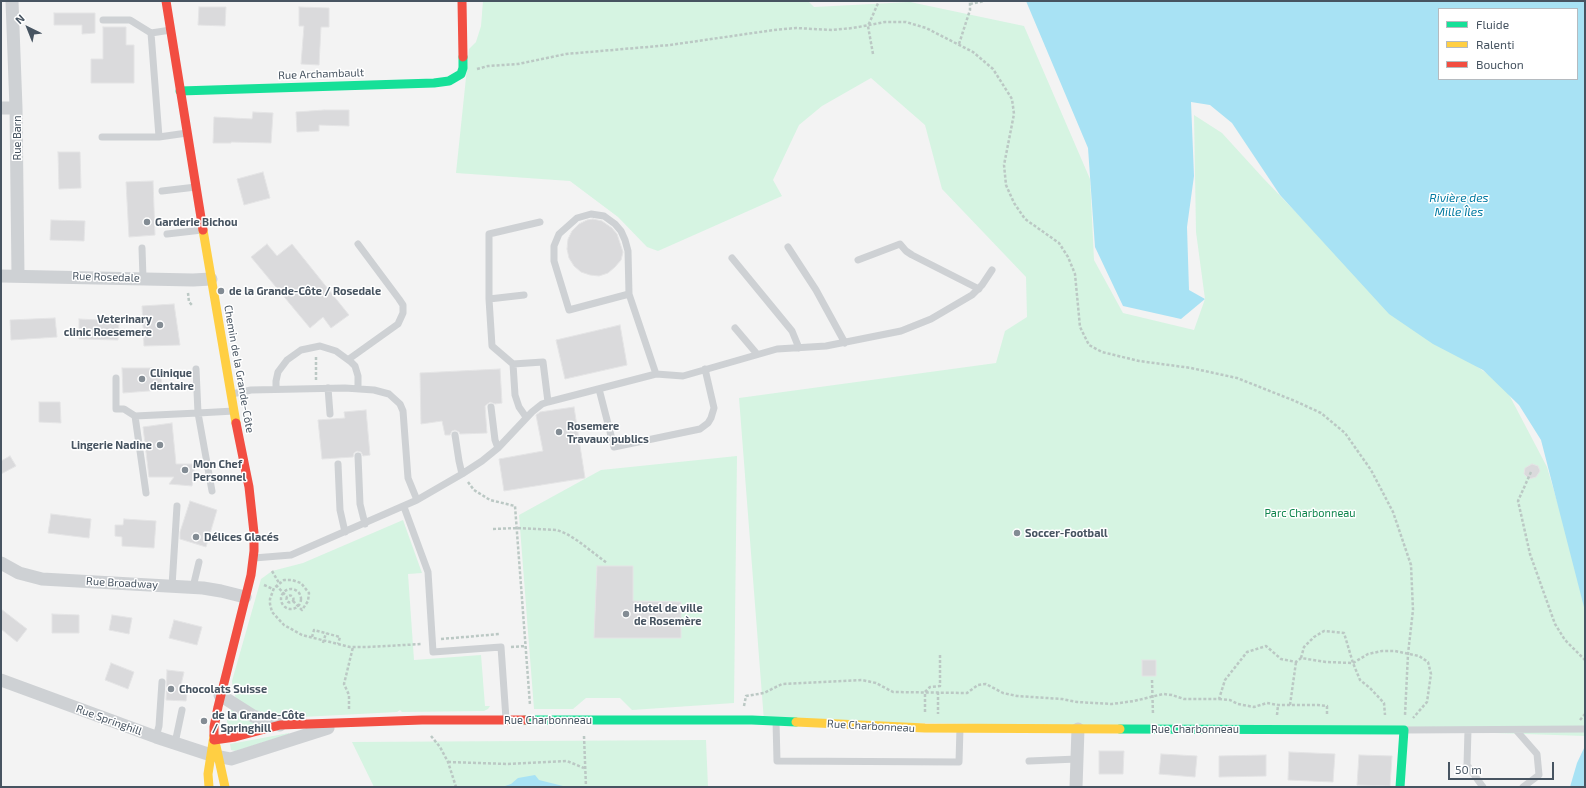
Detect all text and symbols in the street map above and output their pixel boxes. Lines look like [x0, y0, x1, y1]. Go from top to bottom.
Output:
north arrow [8, 8, 48, 48]
legend [1438, 8, 1578, 80]
text: N [12, 11, 27, 26]
text: Fluide [1476, 17, 1509, 31]
text: Ralenti [1476, 37, 1515, 51]
text: Bouchon [1476, 57, 1524, 71]
street label: Rue Archambault [278, 66, 364, 82]
street label: Rue Barn [10, 115, 24, 161]
water label: Rivière des Mille Îles [1429, 191, 1489, 219]
place label: Garderie Bichou [155, 215, 237, 229]
marker: Garderie Bichou [142, 217, 152, 227]
street label: Rue Rosedale [72, 269, 140, 285]
place label: de la Grande-Côte / Rosedale [229, 284, 381, 298]
marker: de la Grande-Côte / Rosedale [216, 286, 226, 296]
street label: Chemin de la Grande-Côte [221, 304, 257, 434]
place label: Veterinary clinic Roesemere [64, 312, 152, 338]
marker: Veterinary clinic Roesemere [155, 320, 165, 330]
place label: Clinique dentaire [150, 366, 194, 392]
marker: Clinique dentaire [137, 374, 147, 384]
place label: Rosemere Travaux publics [567, 419, 649, 445]
marker: Rosemere Travaux publics [554, 427, 564, 437]
place label: Lingerie Nadine [71, 438, 152, 452]
marker: Lingerie Nadine [155, 440, 165, 450]
place label: Mon Chef Personnel [193, 457, 246, 483]
marker: Mon Chef Personnel [180, 465, 190, 475]
park label: Parc Charbonneau [1264, 506, 1356, 520]
place label: Soccer-Football [1025, 526, 1108, 540]
marker: Soccer-Football [1012, 528, 1022, 538]
place label: Délices Glacés [204, 530, 279, 544]
marker: Délices Glacés [191, 532, 201, 542]
street label: Rue Broadway [86, 575, 158, 591]
place label: Hotel de ville de Rosemère [634, 601, 703, 627]
marker: Hotel de ville de Rosemère [621, 609, 631, 619]
place label: Chocolats Suisse [179, 682, 267, 696]
marker: Chocolats Suisse [166, 684, 176, 694]
street label: Rue Springhill [74, 702, 144, 738]
place label: de la Grande-Côte / Springhill [212, 708, 305, 734]
street label: Rue Charbonneau [504, 713, 592, 727]
marker: de la Grande-Côte / Springhill [199, 716, 209, 726]
street label: Rue Charbonneau [827, 717, 915, 735]
street label: Rue Charbonneau [1151, 722, 1239, 736]
scale bar [1450, 754, 1556, 780]
text: 50 m [1455, 762, 1482, 776]

